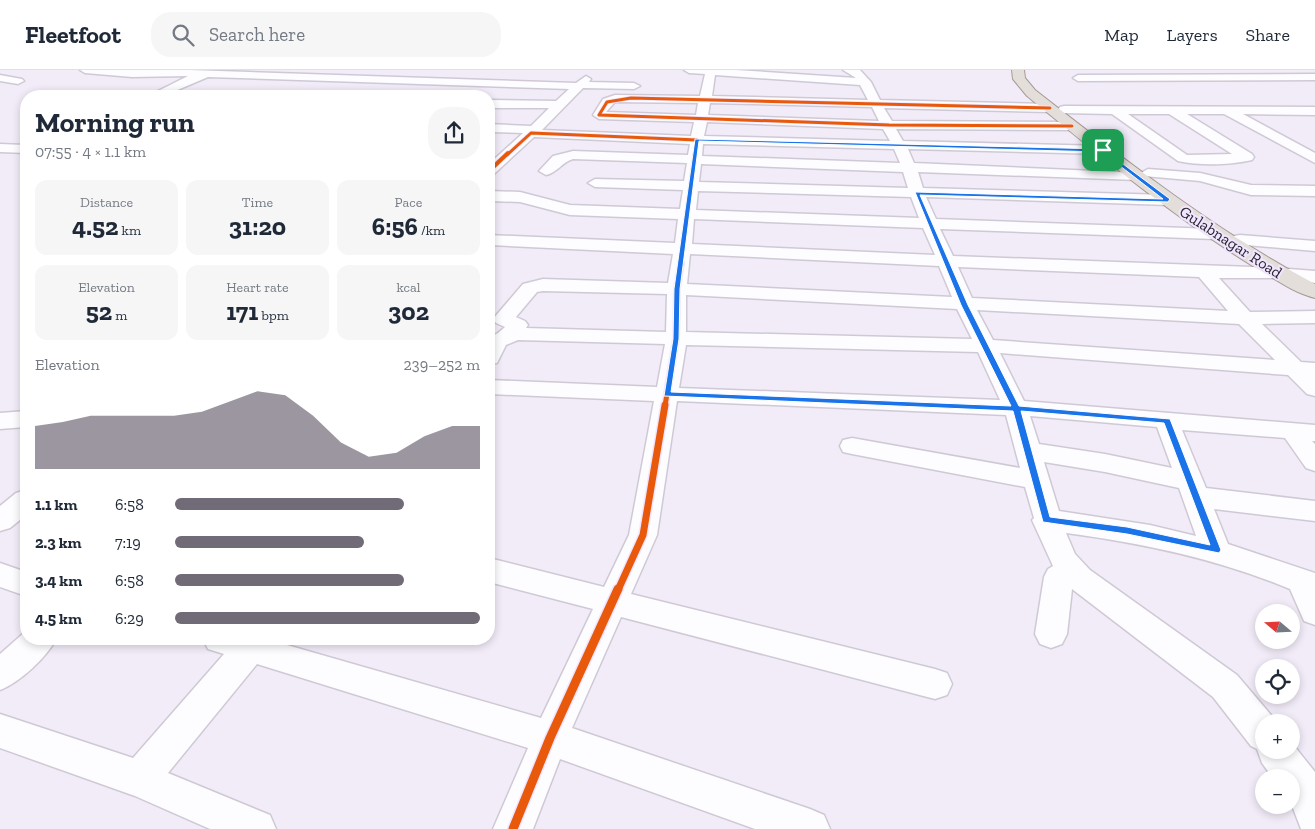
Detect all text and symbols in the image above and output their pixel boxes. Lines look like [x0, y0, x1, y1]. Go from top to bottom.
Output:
search box [151, 12, 501, 57]
text: Fleetfoot [25, 20, 121, 49]
icon: search [169, 21, 197, 49]
text: Search here [209, 23, 305, 46]
text: Map [1104, 24, 1139, 46]
text: Layers [1167, 24, 1218, 46]
text: Share [1246, 24, 1290, 46]
text: Morning run [35, 106, 195, 139]
button: share [428, 107, 480, 159]
pin [1082, 129, 1124, 171]
icon: arrive [1089, 136, 1117, 164]
text: 07:55 · 4 × 1.1 km [35, 142, 146, 161]
text: Distance [80, 194, 133, 211]
text: Time [242, 194, 273, 211]
text: Pace [395, 194, 422, 211]
street label: Gulabnagar Road [1176, 202, 1286, 282]
text: 4.52 [72, 211, 118, 241]
text: 31:20 [229, 211, 286, 241]
text: 6:56 [372, 211, 418, 241]
text: km [118, 222, 141, 239]
text: /km [418, 222, 445, 239]
text: Elevation [78, 279, 135, 296]
text: Heart rate [226, 279, 289, 296]
text: kcal [397, 279, 421, 296]
text: 52 [86, 296, 112, 326]
text: 171 [226, 296, 258, 326]
text: 302 [388, 296, 429, 326]
text: m [112, 307, 127, 324]
text: bpm [258, 307, 289, 324]
text: Elevation [35, 355, 100, 374]
text: 239–252 m [404, 355, 480, 374]
text: 1.1 km [35, 495, 77, 514]
text: 6:58 [115, 495, 144, 514]
text: 2.3 km [35, 533, 82, 552]
text: 7:19 [115, 533, 141, 552]
text: 3.4 km [35, 571, 82, 590]
text: 6:58 [115, 571, 144, 590]
north arrow [1255, 604, 1300, 649]
map controls [1255, 604, 1300, 814]
text: 4.5 km [35, 609, 82, 628]
text: 6:29 [115, 609, 144, 628]
button: locate [1255, 659, 1300, 704]
button: + [1255, 714, 1300, 759]
button: − [1255, 769, 1300, 814]

